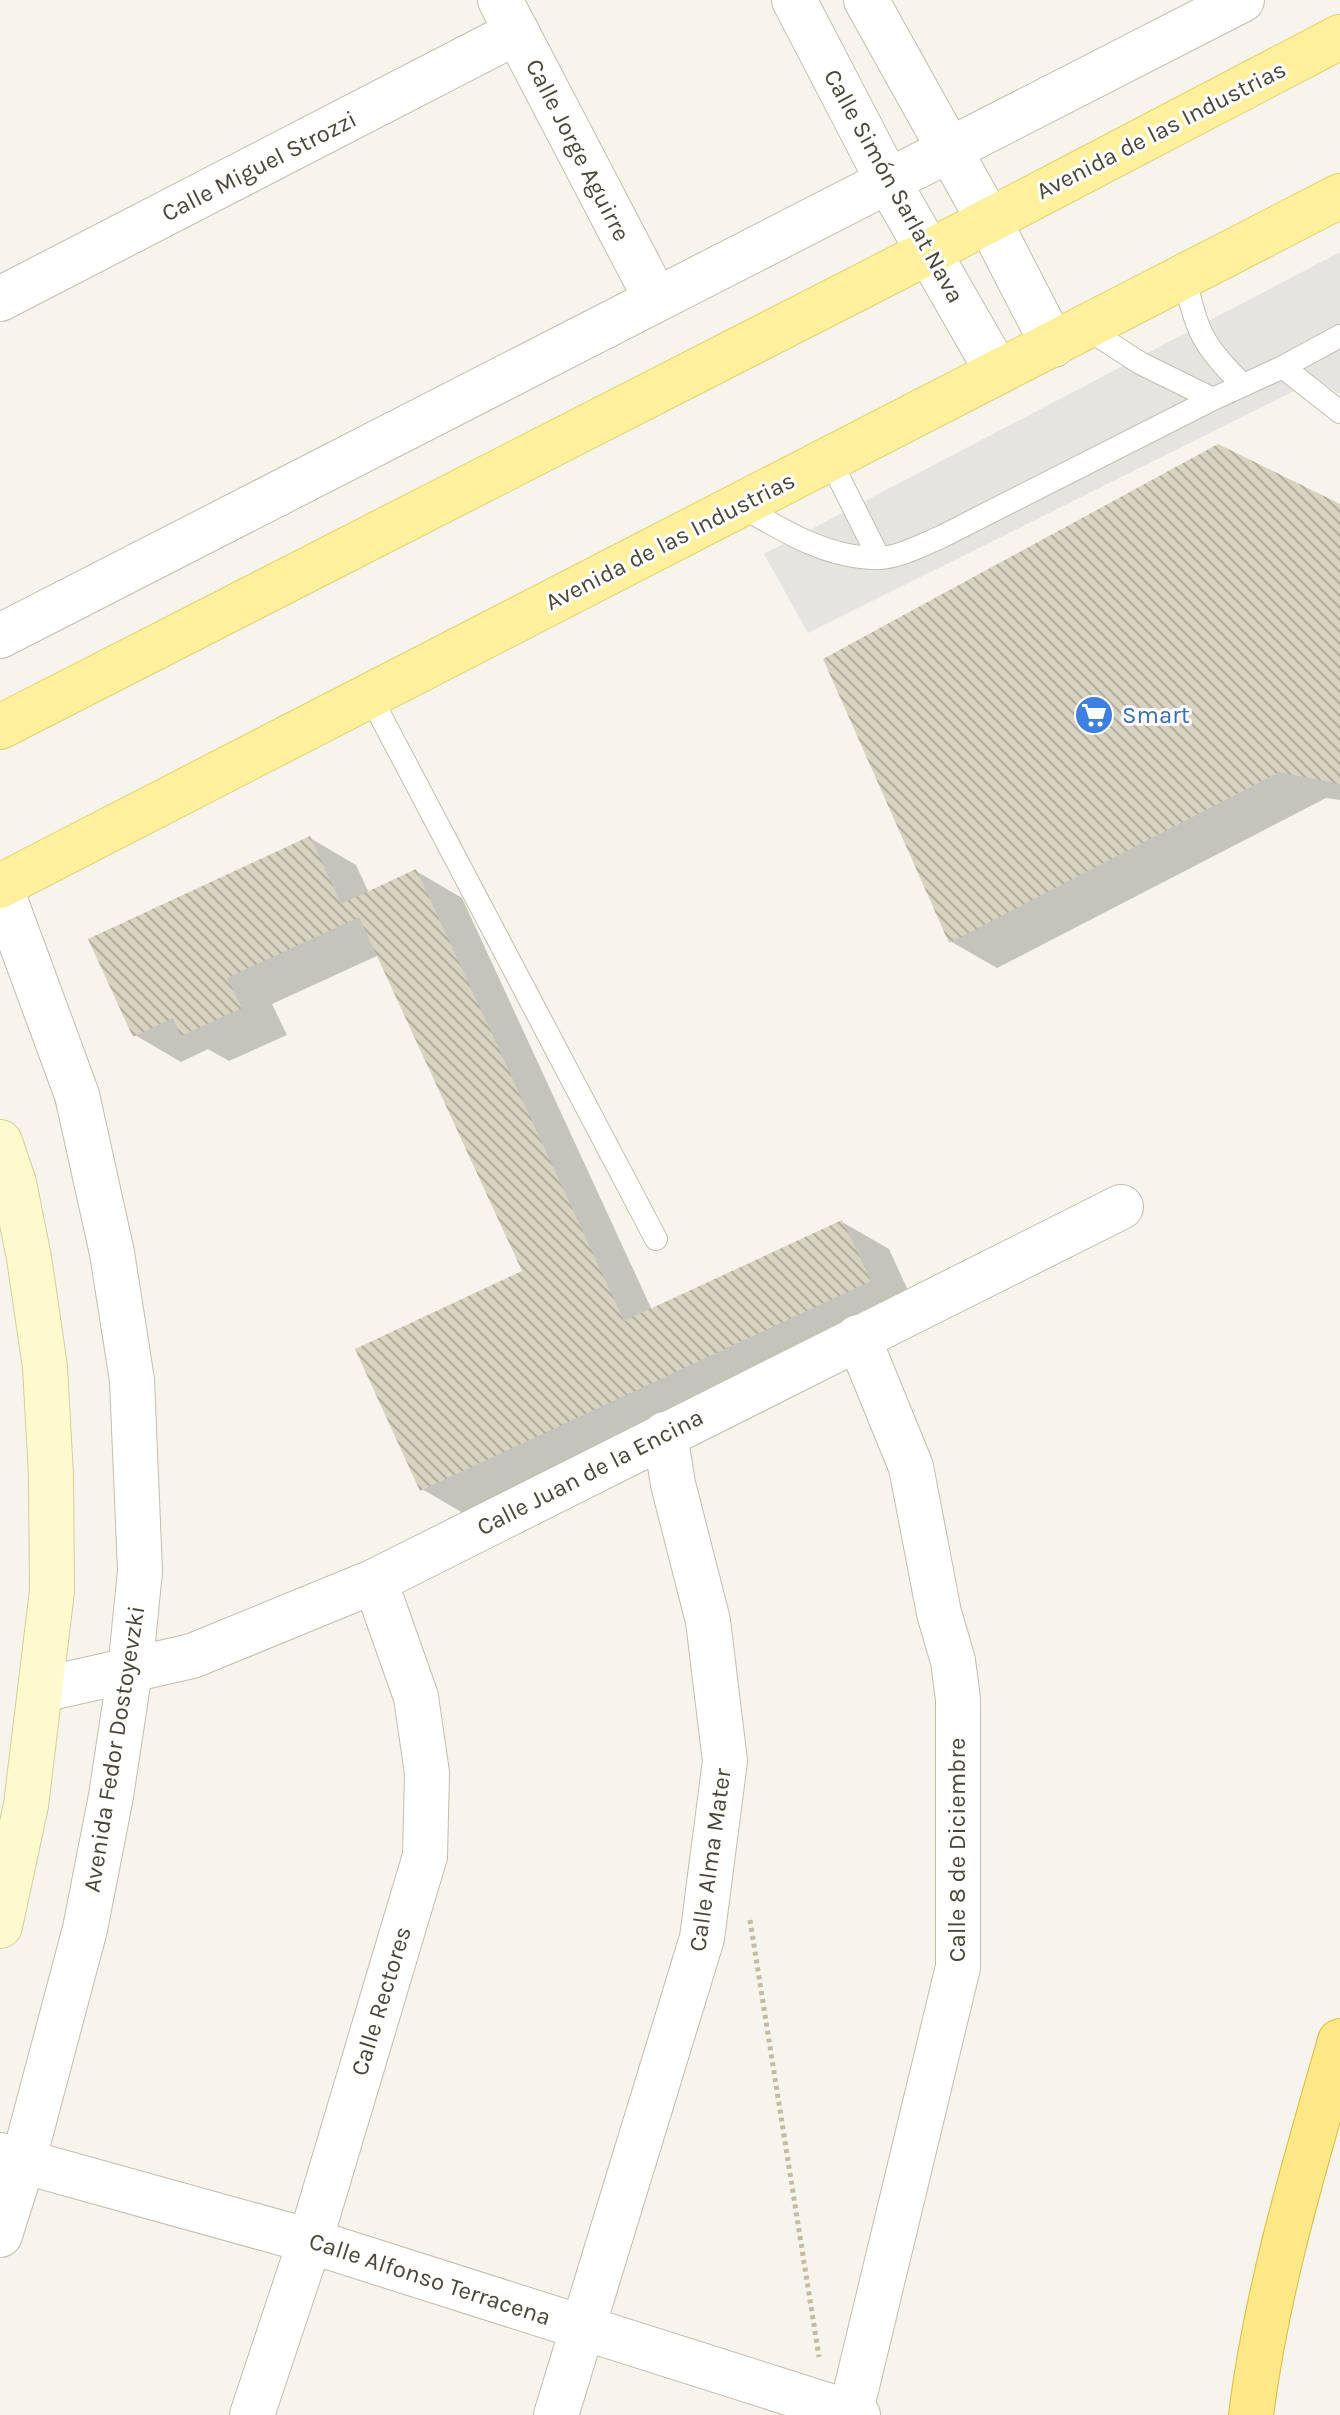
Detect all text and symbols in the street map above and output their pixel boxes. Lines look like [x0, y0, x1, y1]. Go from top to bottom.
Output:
street label: Calle Jorge Aguirre [520, 54, 636, 246]
street label: Avenida de las Industrias [1032, 55, 1290, 205]
street label: Calle Simón Sarlat Nava [818, 64, 970, 308]
street label: Calle Miguel Strozzi [157, 105, 361, 227]
street label: Avenida de las Industrias [541, 466, 799, 616]
supermarket icon: Smart [1073, 694, 1115, 736]
place label: Smart [1122, 701, 1190, 729]
street label: Calle Juan de la Encina [472, 1403, 708, 1541]
street label: Avenida Fedor Dostoyevzki [78, 1604, 150, 1894]
street label: Calle 8 de Diciembre [943, 1738, 971, 1962]
street label: Calle Alma Mater [683, 1766, 737, 1953]
street label: Calle Rectores [345, 1923, 417, 2079]
street label: Calle Alfonso Terracena [306, 2227, 554, 2331]

